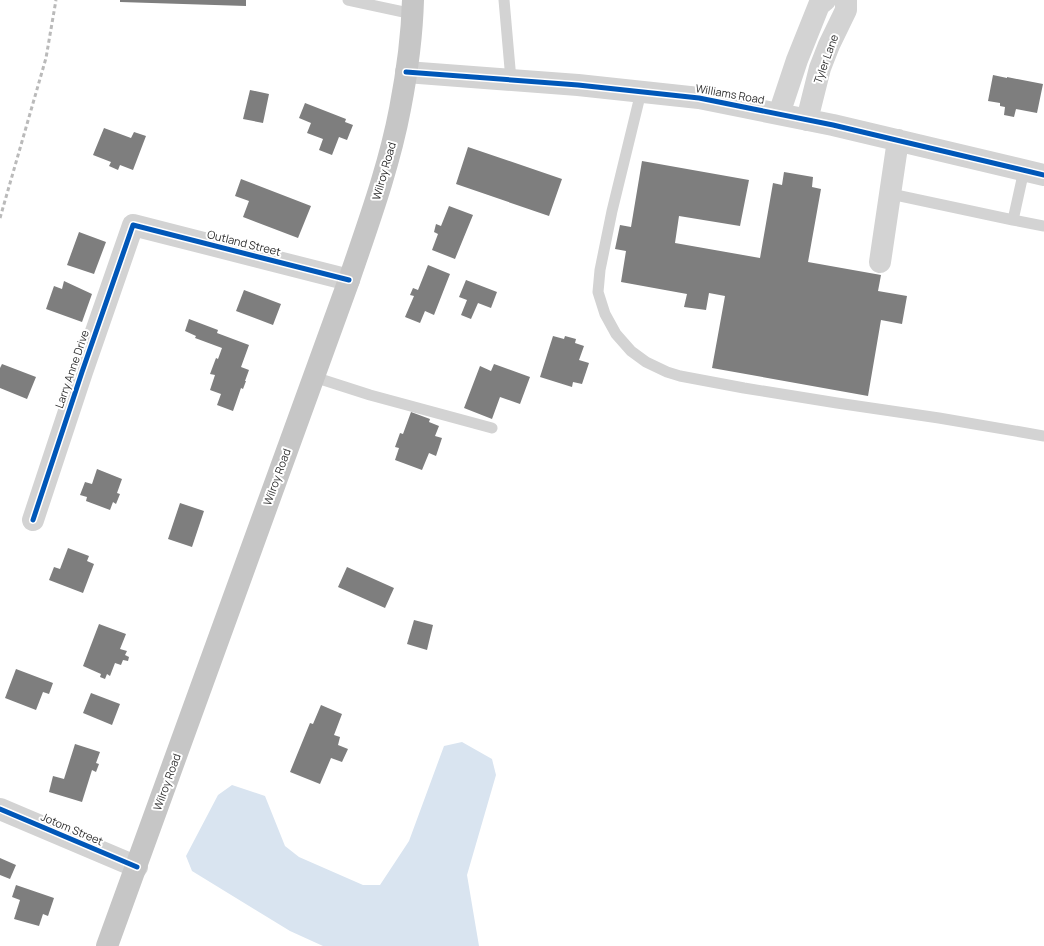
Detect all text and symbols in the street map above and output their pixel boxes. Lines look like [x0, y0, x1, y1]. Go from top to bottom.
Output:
street label: Tyler Lane [810, 32, 842, 86]
street label: Williams Road [694, 80, 766, 107]
street label: Wilroy Road [368, 140, 399, 201]
street label: Outland Street [206, 226, 282, 259]
street label: Larry Anne Drive [51, 327, 92, 410]
street label: Wilroy Road [259, 446, 294, 507]
street label: Wilroy Road [149, 751, 184, 812]
street label: Jotom Street [39, 809, 106, 848]

